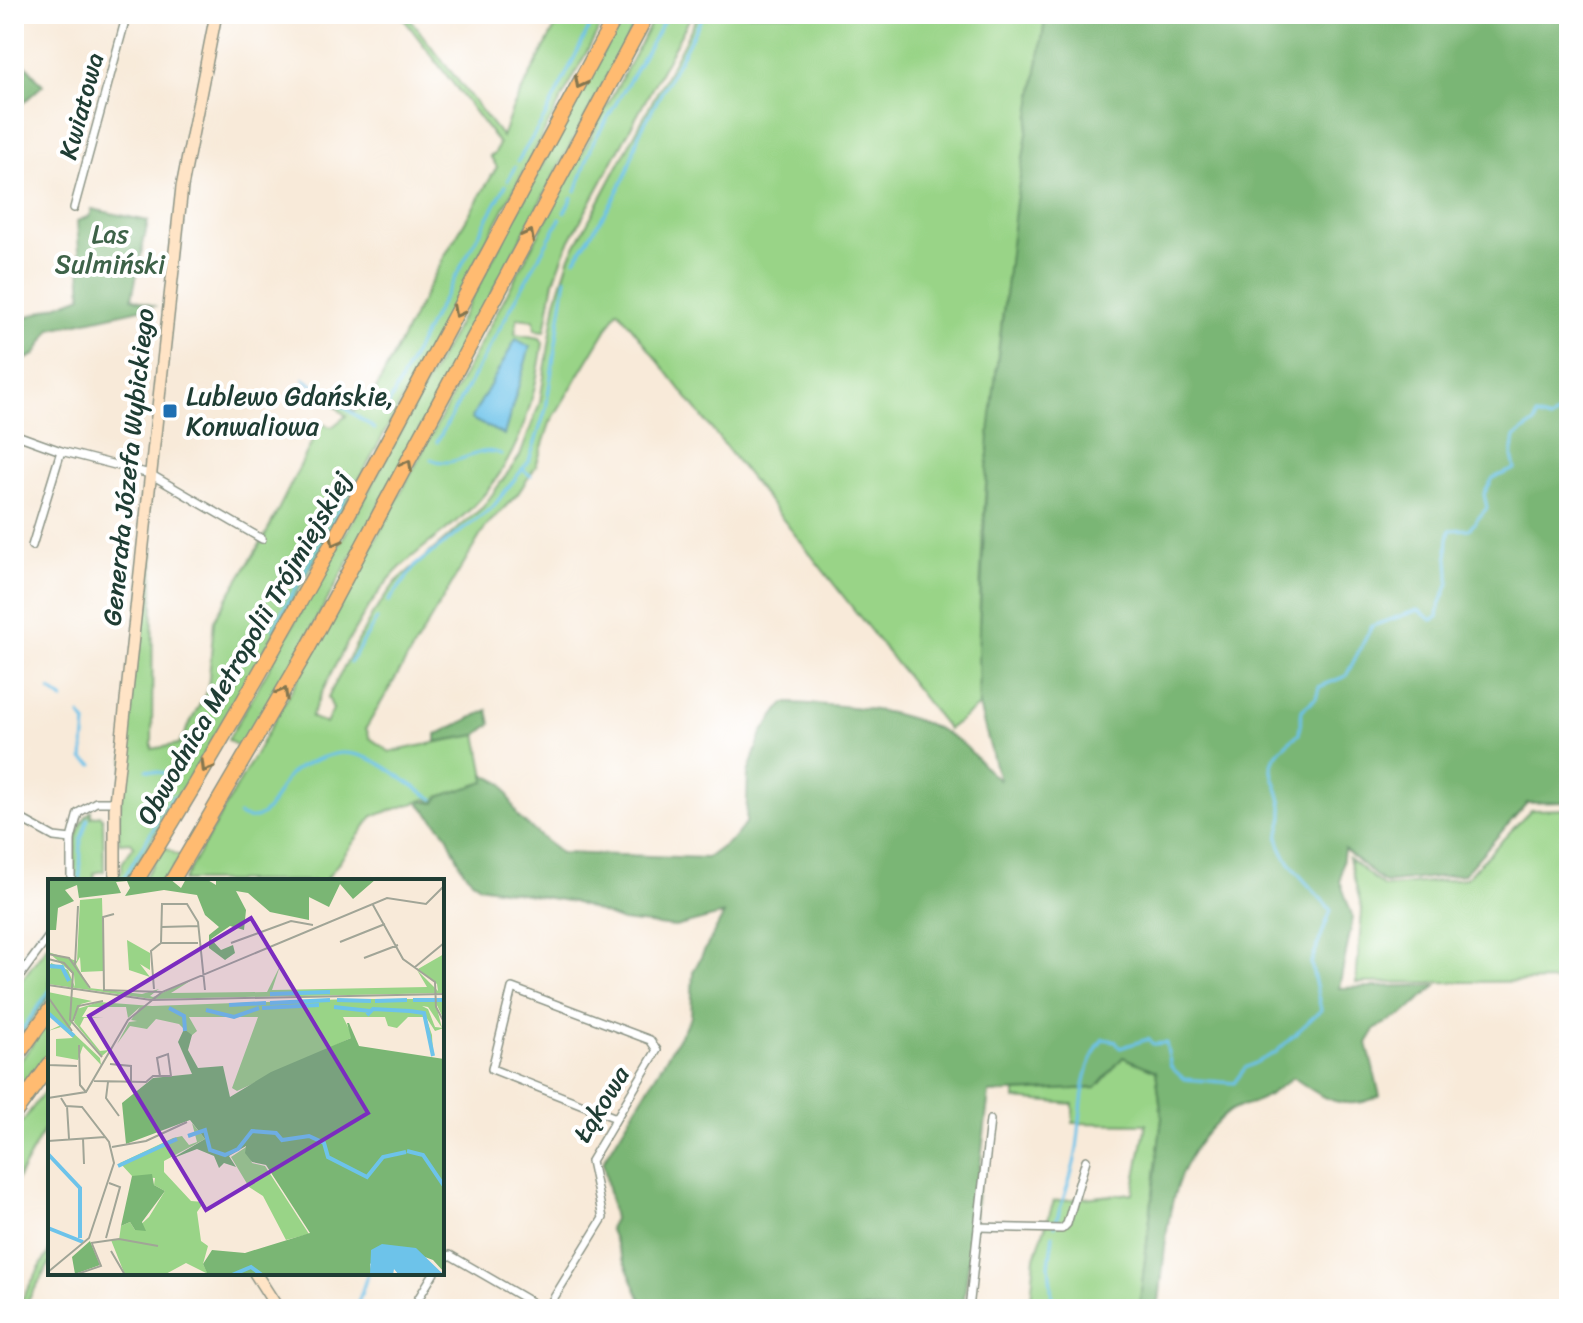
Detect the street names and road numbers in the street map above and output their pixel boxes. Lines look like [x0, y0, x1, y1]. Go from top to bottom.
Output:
street label: Kwiatowa [45, 47, 117, 165]
street label: Generała Józefa Wybickiego [88, 306, 168, 628]
street label: Obwodnica Metropolii Trójmiejskiej [124, 462, 365, 834]
street label: Łąkowa [560, 1056, 643, 1151]

